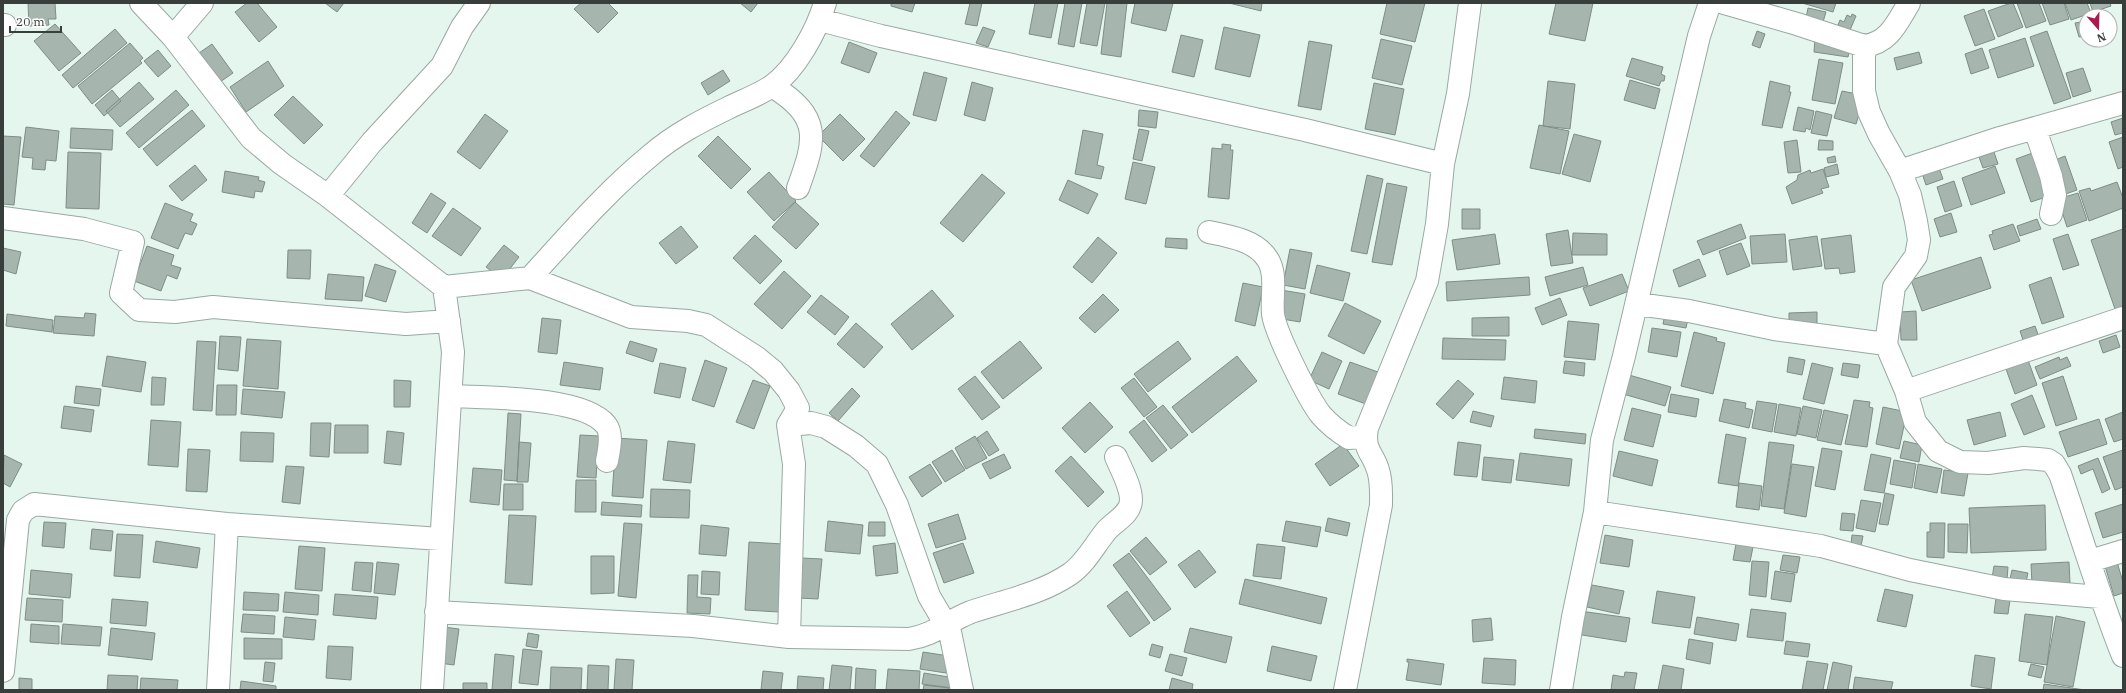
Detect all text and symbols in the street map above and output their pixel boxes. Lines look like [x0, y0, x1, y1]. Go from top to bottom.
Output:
scale bar [10, 8, 61, 34]
north arrow [2078, 8, 2118, 48]
text: 20 m [16, 14, 45, 29]
text: N [2095, 29, 2108, 46]

